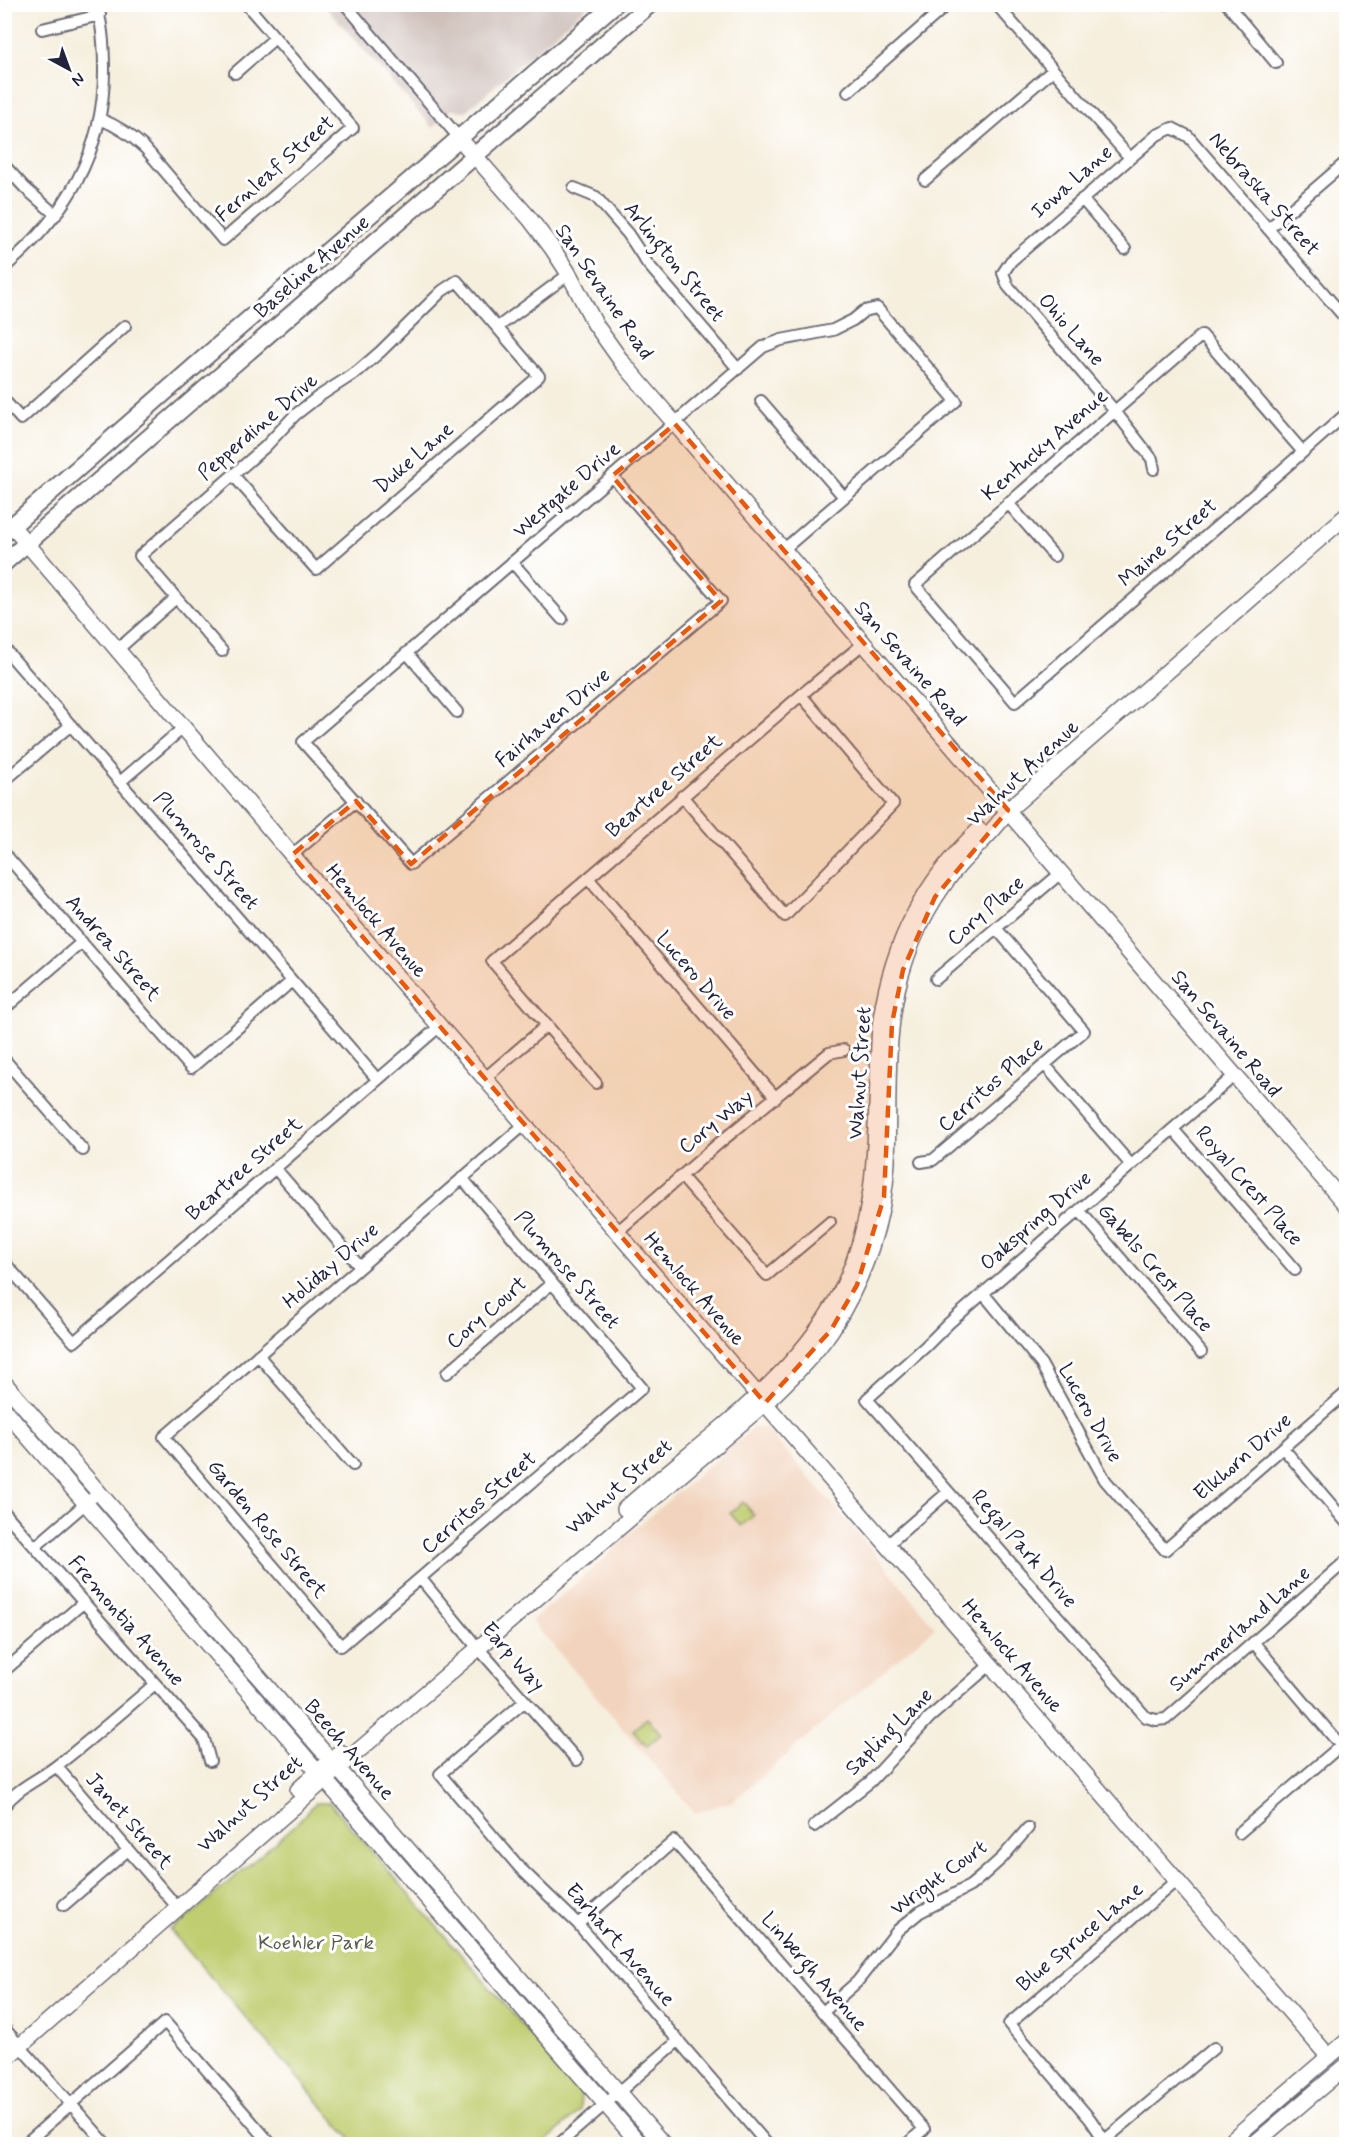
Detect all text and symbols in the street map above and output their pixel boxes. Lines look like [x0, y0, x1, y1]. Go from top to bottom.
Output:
north arrow [39, 39, 99, 99]
text: N [67, 68, 89, 91]
street label: Fernleaf Street [209, 109, 341, 229]
street label: Nebraska Street [1202, 126, 1326, 262]
street label: Iowa Lane [1025, 139, 1119, 225]
street label: Arlington Street [615, 196, 731, 329]
street label: Baseline Avenue [248, 209, 376, 325]
street label: San Sevaine Road [548, 219, 660, 365]
street label: Ohio Lane [1031, 287, 1111, 373]
street label: Pepperdine Drive [192, 367, 324, 487]
street label: Kentucky Avenue [976, 382, 1114, 508]
street label: Duke Lane [368, 416, 460, 500]
street label: Westgate Drive [507, 435, 627, 545]
street label: Maine Street [1113, 492, 1224, 594]
street label: San Sevaine Road [848, 595, 972, 733]
street label: Fairhaven Drive [489, 662, 617, 774]
street label: Walnut Avenue [961, 713, 1085, 833]
street label: Beartree Street [600, 727, 729, 844]
street label: Plumrose Street [147, 786, 265, 916]
street label: Hemlock Avenue [319, 858, 433, 984]
street label: Cory Place [941, 870, 1031, 952]
street label: Andrea Street [59, 889, 167, 1008]
street label: Lucero Drive [650, 925, 742, 1027]
street label: San Sevaine Road [1164, 964, 1288, 1104]
street label: Walnut Street [841, 1005, 879, 1140]
street label: Cerritos Place [932, 1031, 1050, 1139]
street label: Cory Way [673, 1083, 759, 1161]
street label: Beartree Street [180, 1110, 309, 1227]
street label: Royal Crest Place [1189, 1120, 1309, 1252]
street label: Oakspring Drive [974, 1165, 1099, 1278]
street label: Gabels Crest Place [1091, 1197, 1219, 1339]
street label: Plumrose Street [508, 1205, 626, 1335]
street label: Holiday Drive [277, 1216, 385, 1316]
street label: Hemlock Avenue [637, 1226, 751, 1352]
street label: Cory Court [441, 1270, 533, 1356]
street label: Lucero Drive [1051, 1358, 1129, 1468]
street label: Elkhorn Drive [1188, 1407, 1298, 1507]
street label: Walnut Street [560, 1433, 679, 1541]
street label: Cerritos Street [415, 1445, 543, 1561]
street label: Garden Rose Street [201, 1454, 334, 1605]
street label: Regal Park Drive [963, 1484, 1083, 1616]
street label: Fremontia Avenue [61, 1550, 191, 1692]
street label: Summerland Lane [1163, 1560, 1317, 1698]
street label: Hemlock Avenue [955, 1593, 1069, 1719]
street label: Earp Way [475, 1616, 551, 1698]
street label: Sapling Lane [839, 1682, 940, 1783]
street label: Beech Avenue [297, 1694, 401, 1806]
street label: Walnut Street [191, 1749, 309, 1859]
street label: Janet Street [79, 1767, 179, 1876]
street label: Wright Court [885, 1833, 994, 1923]
street label: Blue Spruce Lane [1011, 1876, 1149, 1998]
street label: Earhart Avenue [559, 1877, 681, 2013]
street label: Linbergh Avenue [753, 1906, 874, 2039]
park label: Koehler Park [258, 1929, 374, 1957]

